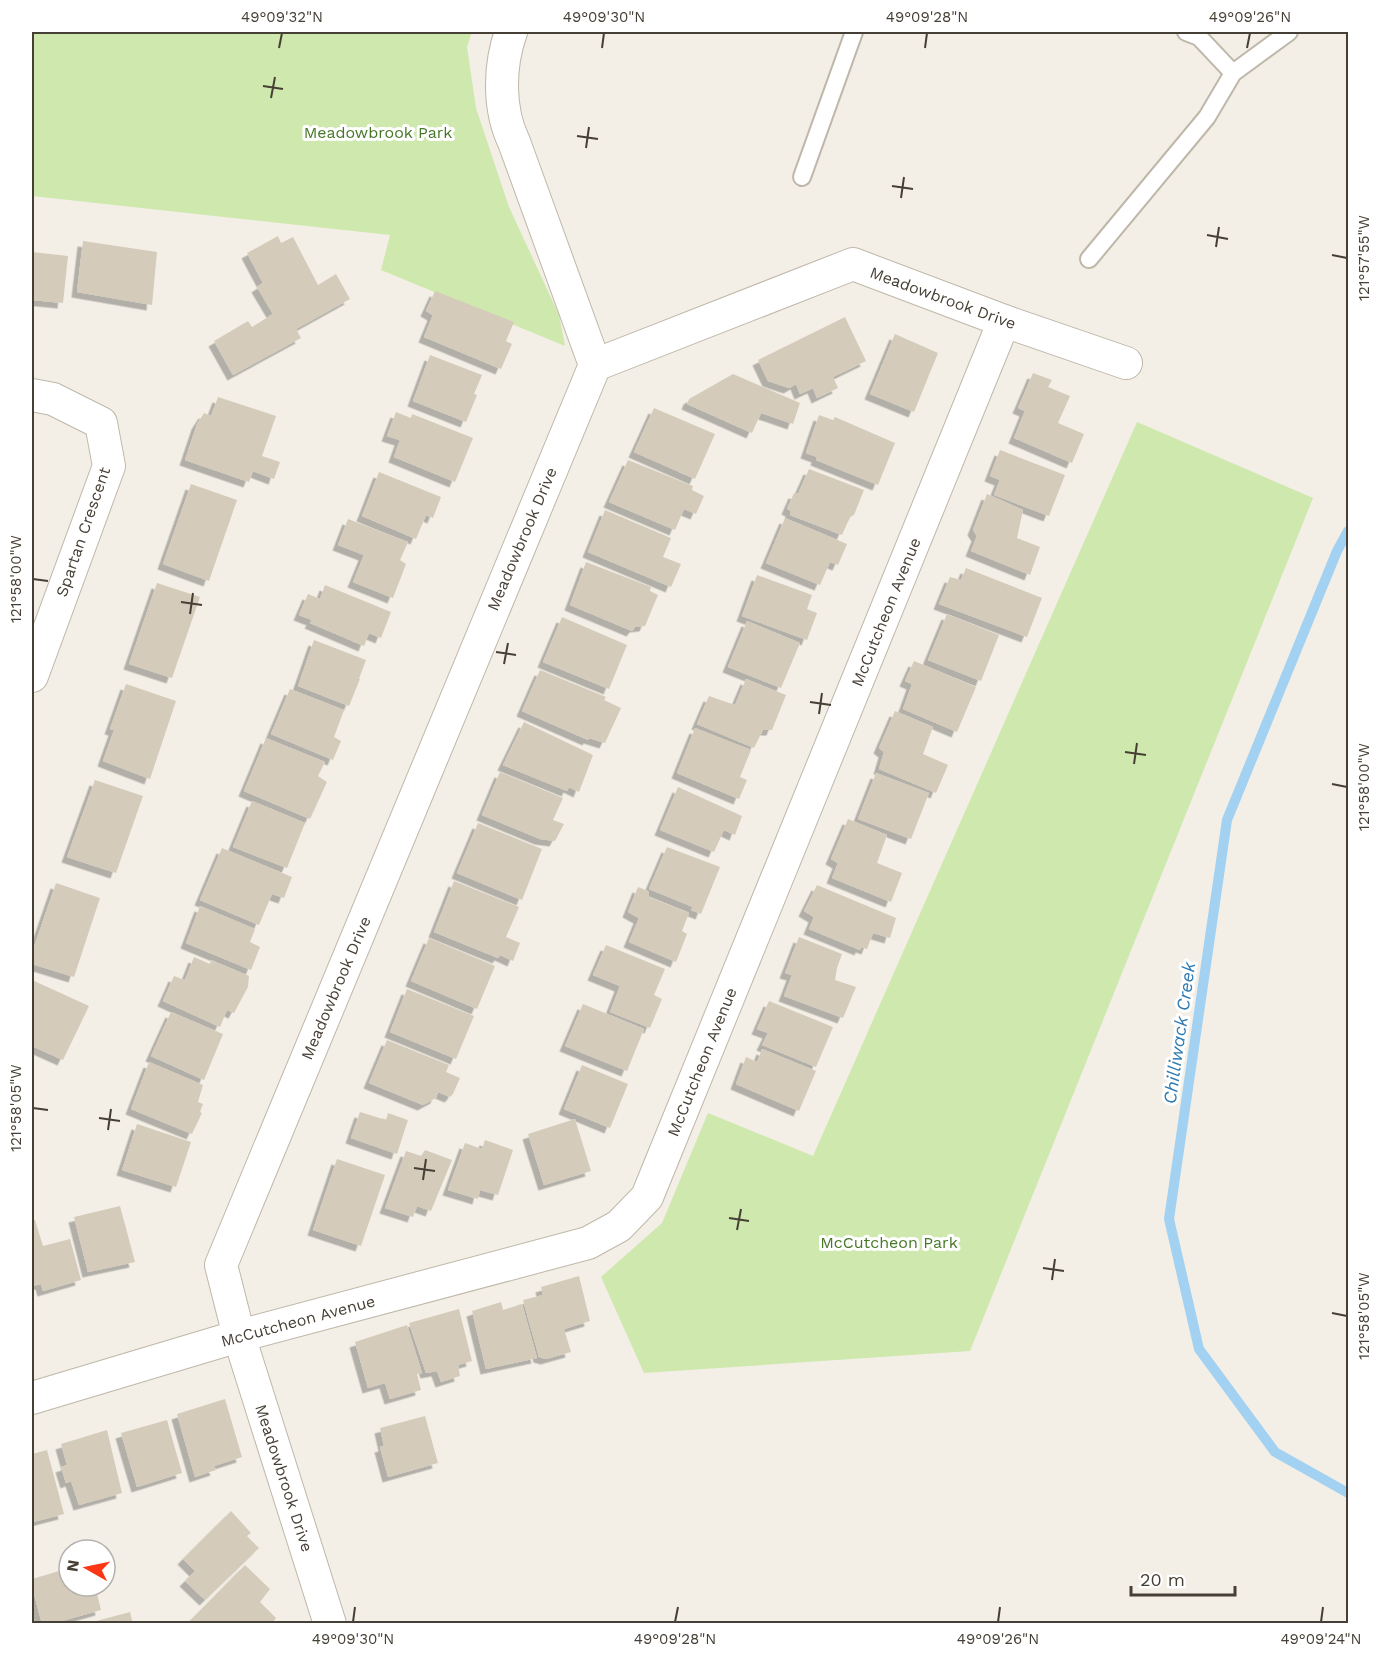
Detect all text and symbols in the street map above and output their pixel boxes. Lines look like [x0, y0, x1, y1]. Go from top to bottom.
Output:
text: 49°09'32"N [241, 8, 323, 26]
text: 49°09'30"N [563, 8, 645, 26]
text: 49°09'28"N [886, 8, 968, 26]
text: 49°09'26"N [1209, 8, 1291, 26]
park label: Meadowbrook Park [304, 123, 452, 142]
text: 121°57'55"W [1355, 215, 1373, 301]
street label: Meadowbrook Drive [867, 263, 1019, 333]
street label: Spartan Crescent [52, 464, 114, 599]
street label: Meadowbrook Drive [483, 464, 561, 614]
text: 121°58'00"W [7, 535, 25, 623]
street label: McCutcheon Avenue [847, 535, 925, 689]
text: 121°58'00"W [1355, 743, 1373, 831]
street label: Meadowbrook Drive [297, 913, 375, 1063]
water label: Chilliwack Creek [1159, 960, 1200, 1105]
street label: McCutcheon Avenue [663, 985, 741, 1139]
text: 121°58'05"W [7, 1064, 25, 1152]
park label: McCutcheon Park [820, 1233, 958, 1252]
text: 121°58'05"W [1355, 1272, 1373, 1360]
street label: McCutcheon Avenue [219, 1291, 377, 1351]
street label: Meadowbrook Drive [251, 1402, 317, 1554]
north arrow [57, 1538, 117, 1598]
text: N [62, 1558, 83, 1573]
scale bar [1131, 1559, 1234, 1597]
text: 20 m [1140, 1569, 1185, 1590]
text: 49°09'30"N [312, 1630, 394, 1648]
text: 49°09'28"N [634, 1630, 716, 1648]
text: 49°09'26"N [957, 1630, 1039, 1648]
text: 49°09'24"N [1280, 1630, 1362, 1648]

